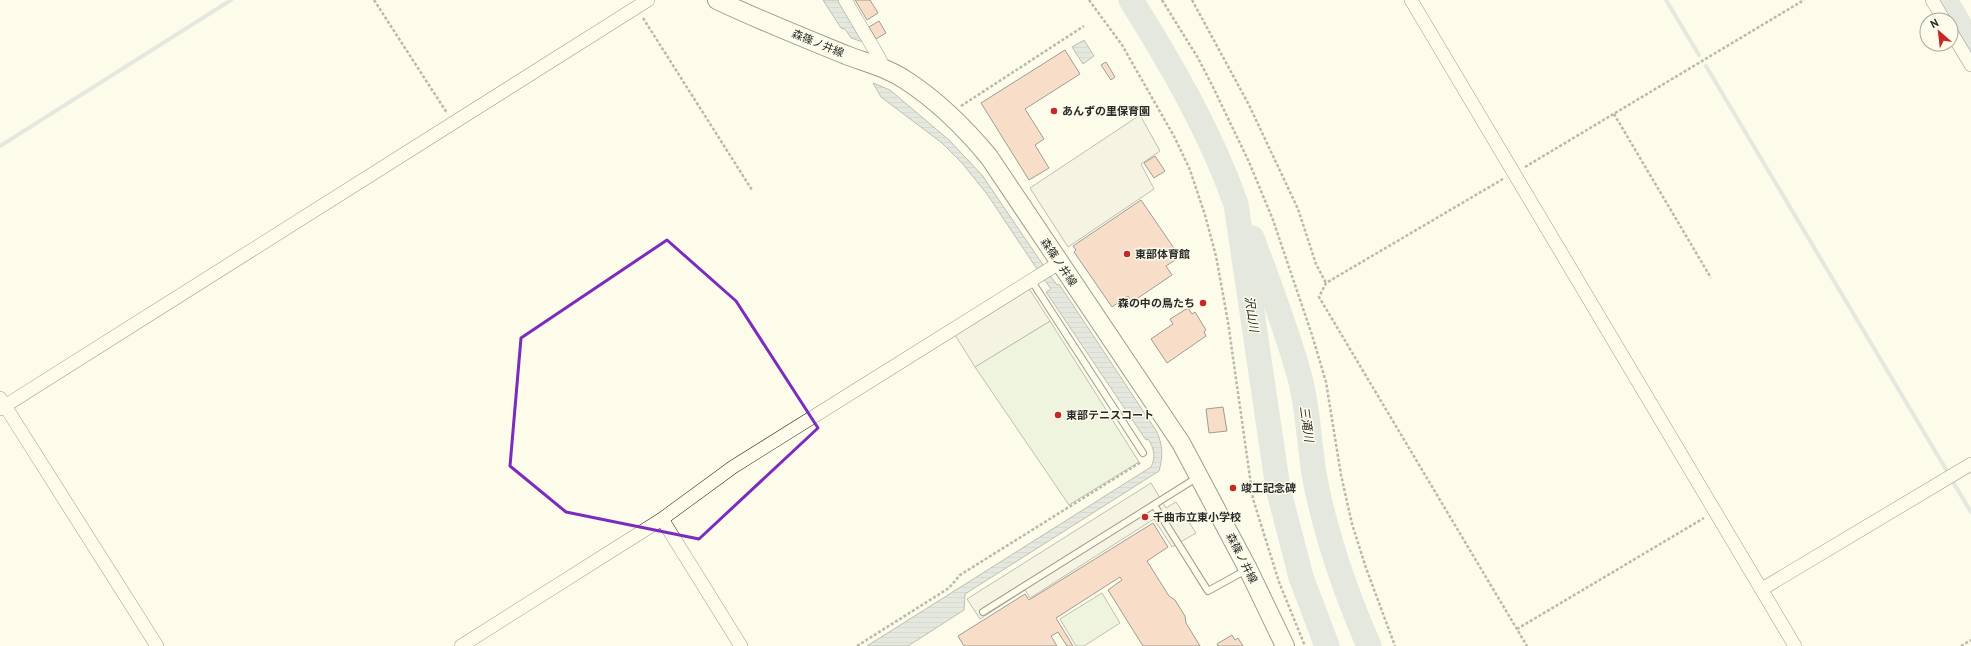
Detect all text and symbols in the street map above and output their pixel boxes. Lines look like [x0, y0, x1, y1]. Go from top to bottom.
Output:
north arrow [1919, 12, 1959, 52]
text: N [1928, 15, 1941, 31]
street label: 森篠ノ井線 [790, 26, 846, 60]
place label: あんずの里保育園 [1062, 104, 1150, 118]
marker: あんずの里保育園 [1049, 106, 1059, 116]
street label: 森篠ノ井線 [1038, 235, 1080, 289]
place label: 東部体育館 [1135, 247, 1190, 261]
marker: 東部体育館 [1122, 249, 1132, 259]
water label: 沢山川 [1242, 295, 1262, 335]
place label: 森の中の鳥たち [1118, 296, 1195, 310]
marker: 森の中の鳥たち [1198, 298, 1208, 308]
water label: 三滝川 [1297, 405, 1317, 445]
place label: 東部テニスコート [1066, 408, 1154, 422]
marker: 東部テニスコート [1053, 410, 1063, 420]
place label: 竣工記念碑 [1241, 481, 1296, 495]
marker: 竣工記念碑 [1228, 483, 1238, 493]
place label: 千曲市立東小学校 [1153, 510, 1241, 524]
marker: 千曲市立東小学校 [1140, 512, 1150, 522]
street label: 森篠ノ井線 [1223, 530, 1261, 586]

